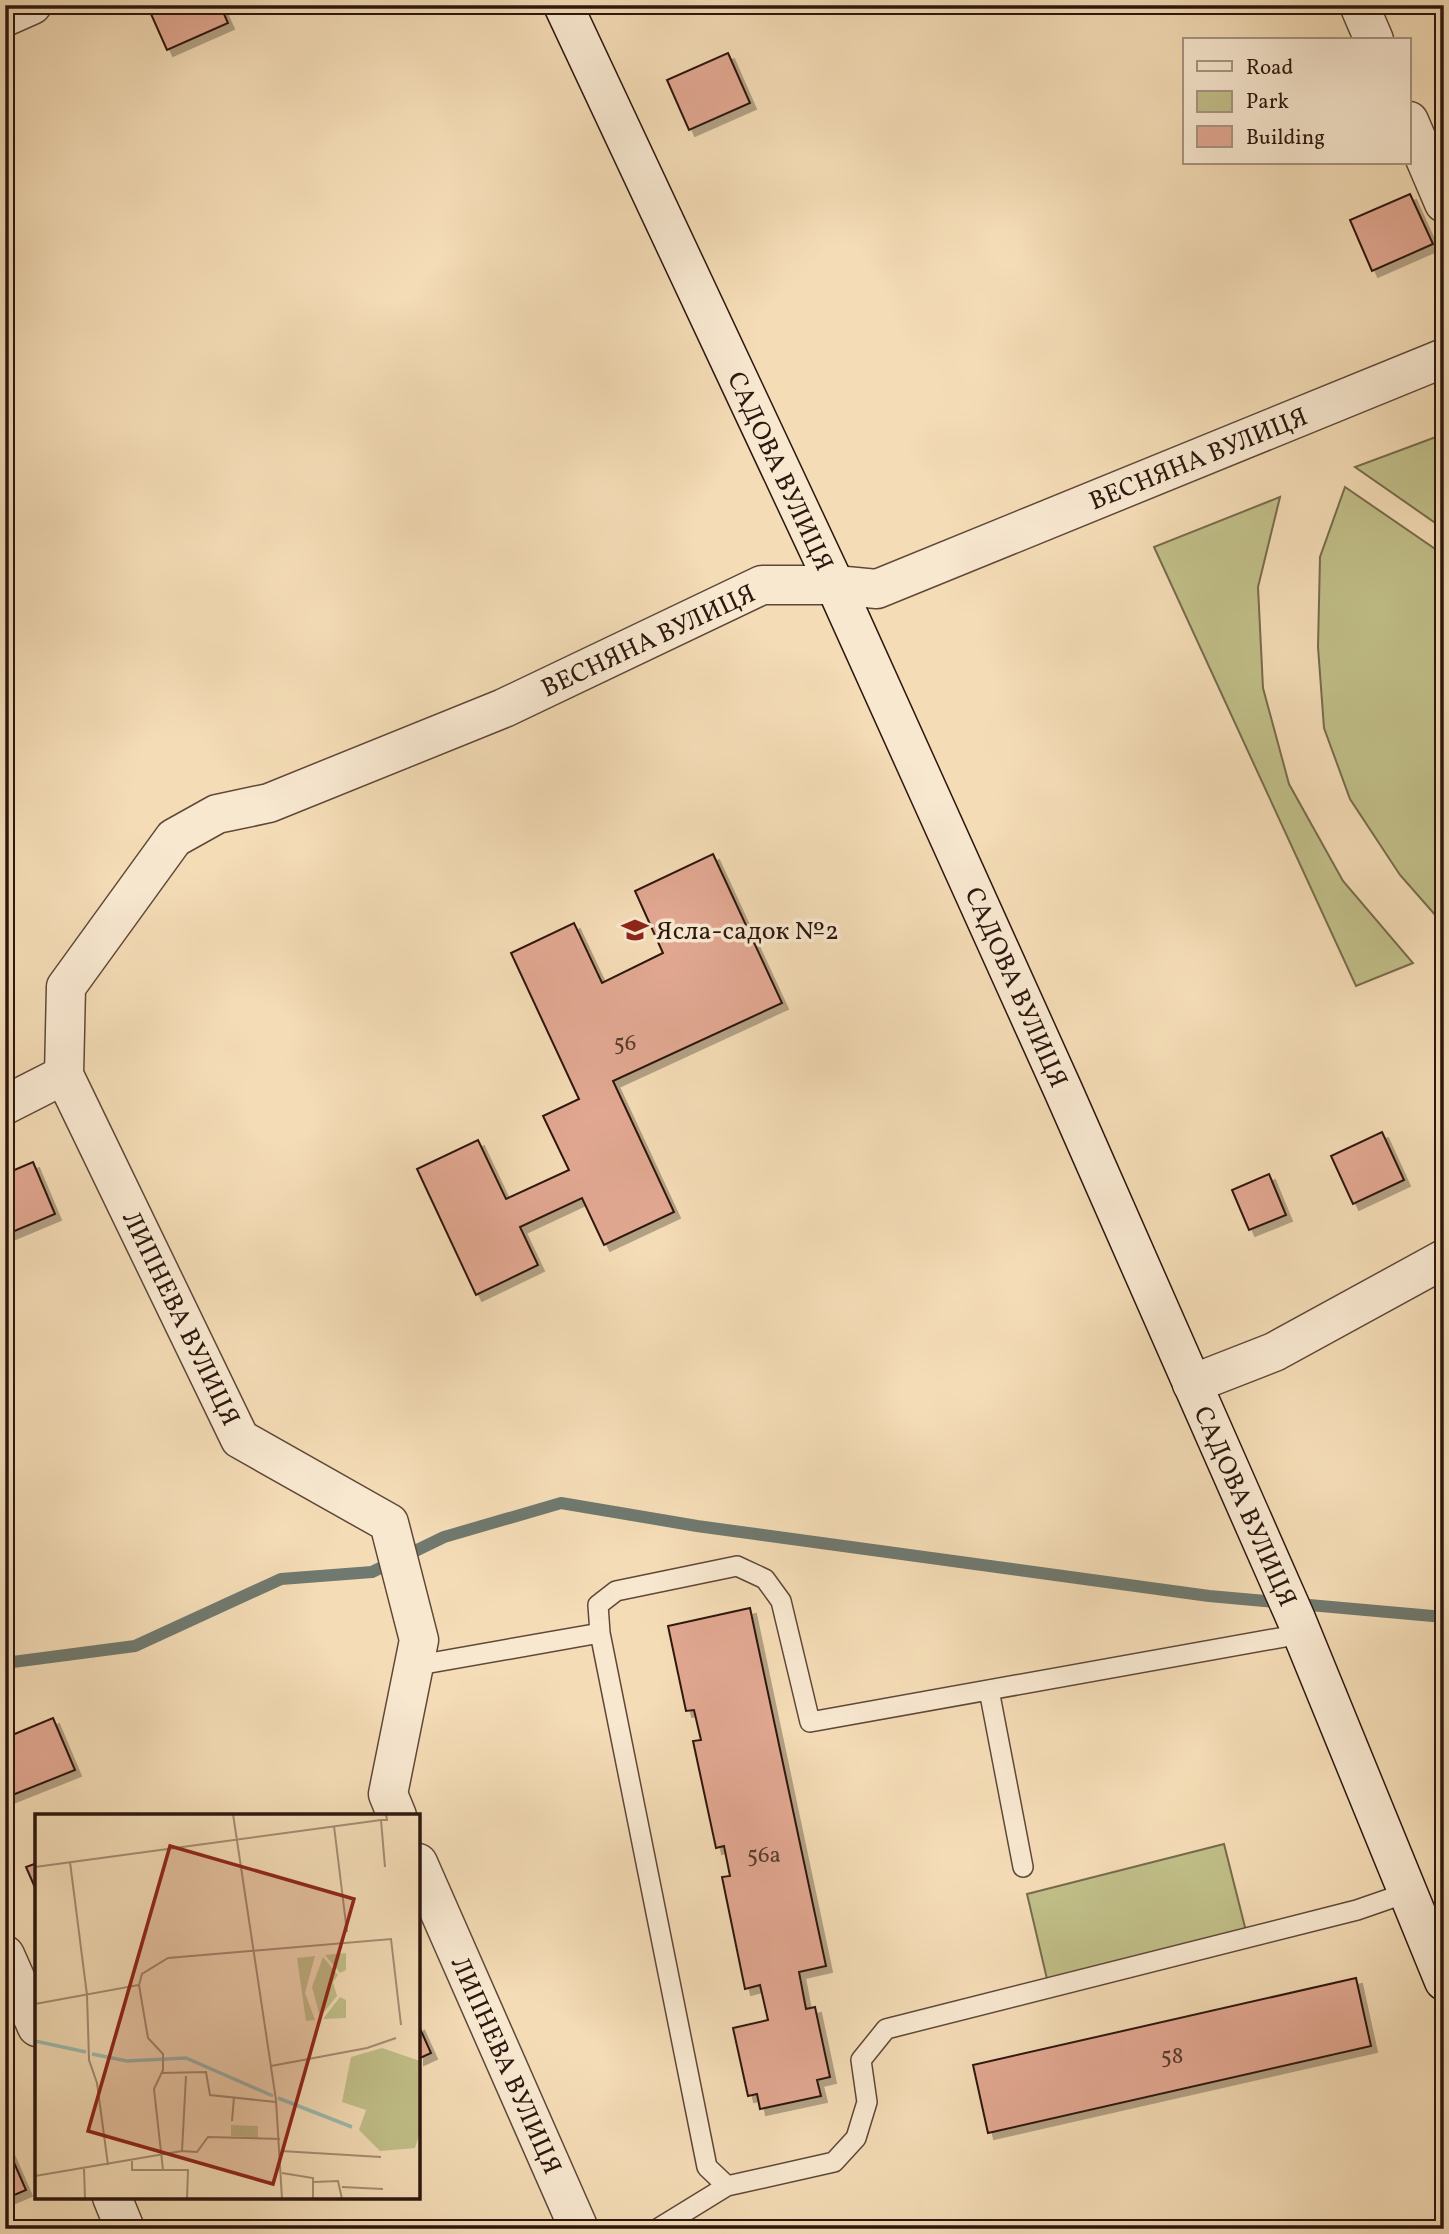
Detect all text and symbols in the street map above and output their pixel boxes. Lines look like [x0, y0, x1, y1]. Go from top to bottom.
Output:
legend [1183, 38, 1410, 164]
text: Road [1246, 54, 1293, 83]
text: Park [1246, 88, 1289, 117]
text: Building [1246, 124, 1325, 153]
street label: САДОВА ВУЛИЦЯ [717, 366, 841, 577]
street label: ВЕСНЯНА ВУЛИЦЯ [1084, 400, 1313, 520]
street label: ВЕСНЯНА ВУЛИЦЯ [536, 576, 762, 707]
street label: САДОВА ВУЛИЦЯ [955, 882, 1076, 1094]
place label: Ясла-садок №2 [656, 914, 839, 950]
school or university icon: Ясла-садок №2 [620, 915, 650, 945]
house number: 56 [614, 1028, 636, 1060]
street label: ЛИПНЕВА ВУЛИЦЯ [112, 1205, 248, 1432]
street label: САДОВА ВУЛИЦЯ [1184, 1401, 1305, 1613]
inset map [35, 1814, 420, 2199]
house number: 56а [747, 1840, 781, 1872]
street label: ЛИПНЕВА ВУЛИЦЯ [441, 1951, 569, 2181]
house number: 58 [1161, 2041, 1183, 2073]

